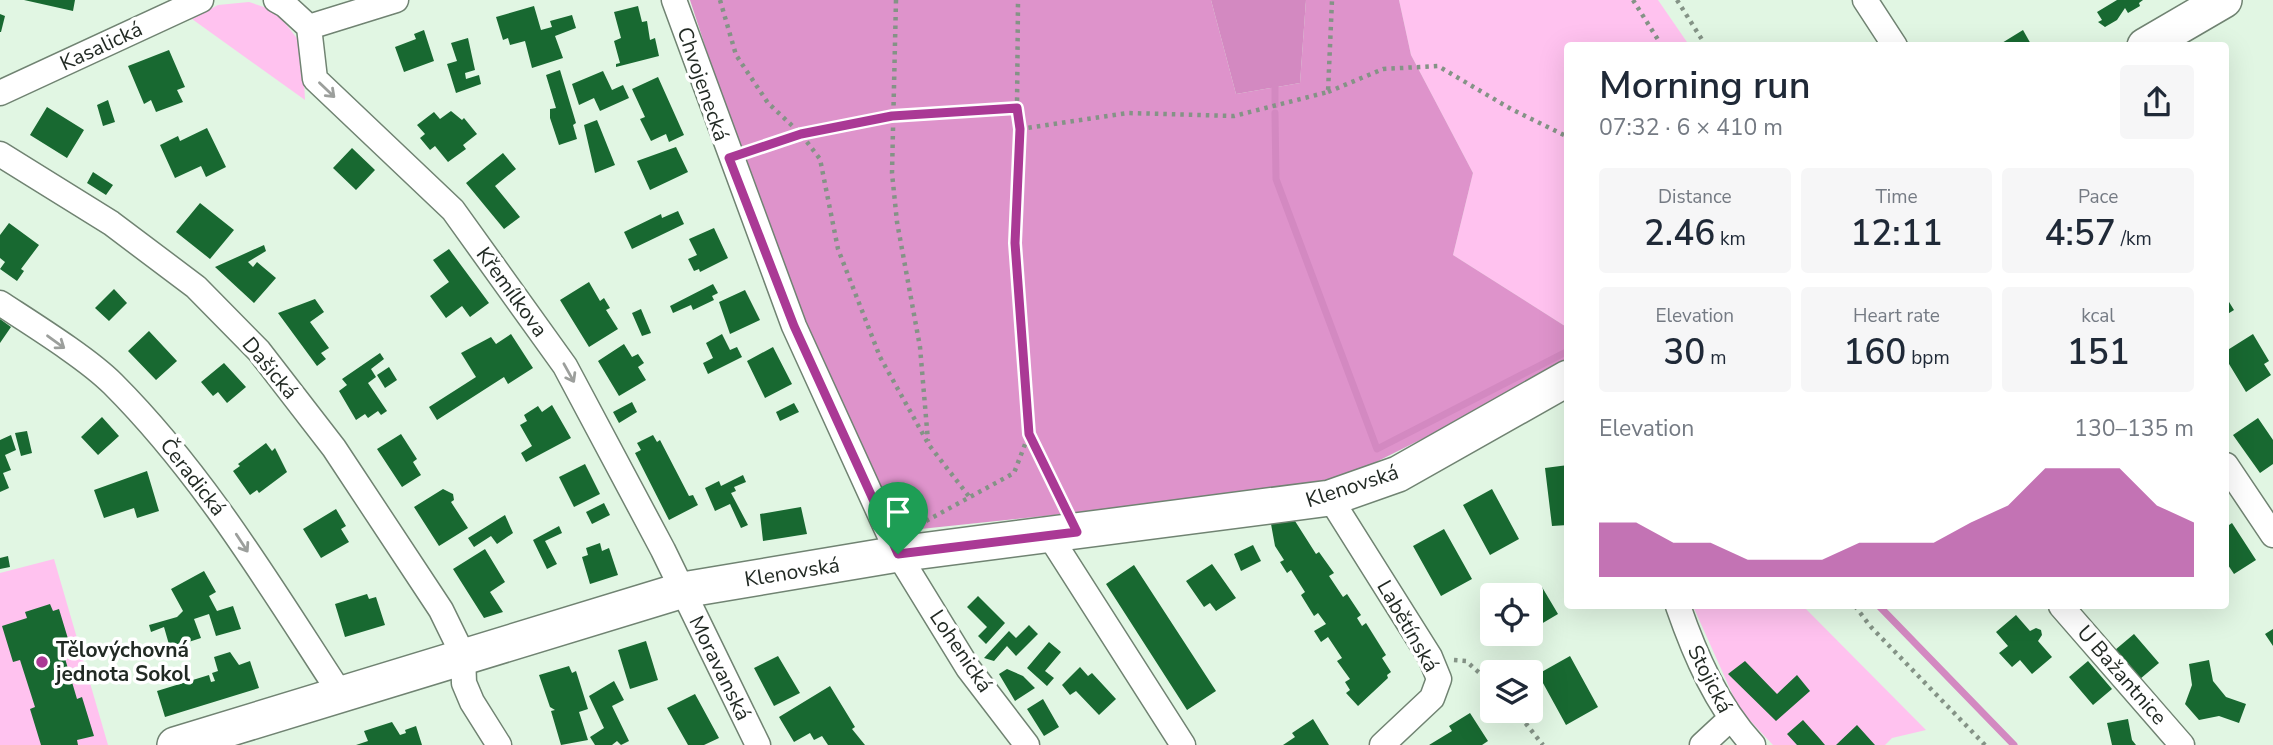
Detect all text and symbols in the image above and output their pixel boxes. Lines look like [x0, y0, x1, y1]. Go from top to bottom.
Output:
street label: Kasalická [55, 15, 147, 77]
street label: Chvojenecká [670, 23, 736, 145]
text: Morning run [1599, 60, 1811, 111]
button: share [2120, 65, 2194, 139]
one-way arrow [318, 82, 335, 99]
text: 07:32 · 6 × 410 m [1599, 112, 1783, 143]
text: Distance [1658, 184, 1732, 210]
text: Time [1875, 184, 1918, 210]
text: Pace [2078, 184, 2118, 210]
text: 2.46 [1644, 210, 1715, 257]
text: 12:11 [1850, 210, 1943, 257]
text: 4:57 [2045, 210, 2116, 257]
text: km [1715, 226, 1746, 252]
text: /km [2116, 226, 2152, 252]
street label: Křemílkova [470, 241, 554, 343]
text: Elevation [1655, 303, 1734, 329]
text: Heart rate [1853, 303, 1940, 329]
text: kcal [2081, 303, 2115, 329]
text: 30 [1663, 329, 1705, 376]
text: 160 [1843, 329, 1906, 376]
text: 151 [2067, 329, 2130, 376]
street label: Dašická [236, 331, 304, 405]
one-way arrow [46, 335, 65, 349]
text: m [1705, 345, 1726, 371]
text: bpm [1906, 345, 1950, 371]
one-way arrow [562, 363, 576, 383]
text: Elevation [1599, 413, 1694, 444]
text: 130–135 m [2074, 413, 2194, 444]
street label: Čeradická [154, 432, 232, 522]
street label: Klenovská [1302, 458, 1402, 514]
pin [868, 482, 928, 554]
icon: arrive [879, 493, 917, 531]
one-way arrow [236, 533, 250, 553]
street label: Klenovská [742, 551, 842, 593]
street label: Labětínská [1370, 575, 1446, 677]
map controls [1480, 583, 1543, 723]
button: locate [1480, 583, 1543, 646]
street label: Lohenická [923, 604, 999, 698]
street label: Moravanská [683, 611, 757, 725]
street label: U Bažantnice [2071, 619, 2173, 731]
place label: Tělovýchovná jednota Sokol [54, 636, 190, 688]
street label: Stojická [1681, 640, 1739, 718]
marker: Tělovýchovná jednota Sokol [34, 654, 50, 670]
button: layers [1480, 660, 1543, 723]

